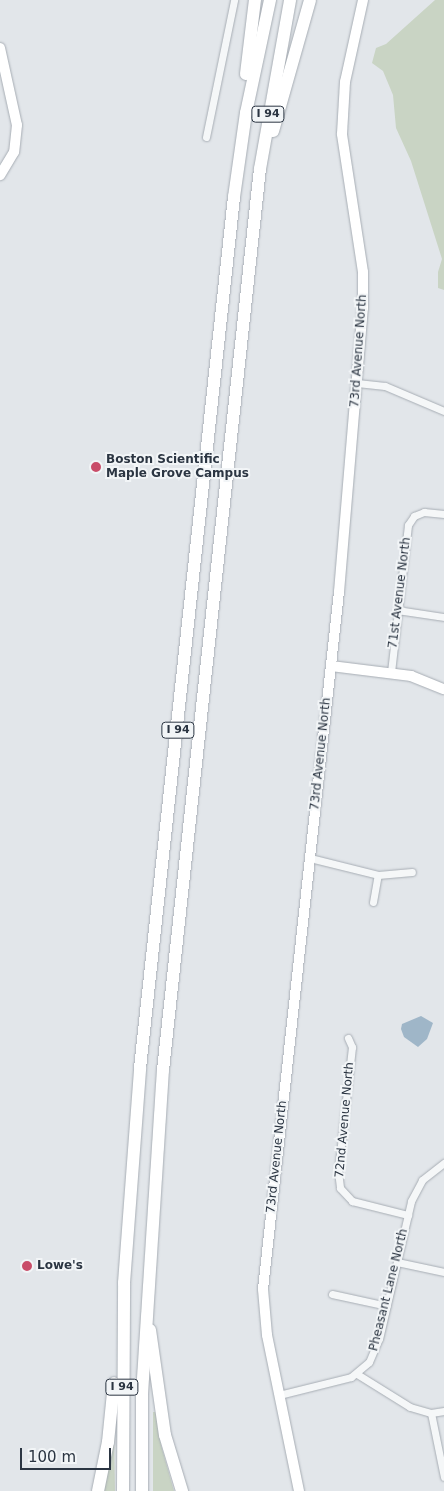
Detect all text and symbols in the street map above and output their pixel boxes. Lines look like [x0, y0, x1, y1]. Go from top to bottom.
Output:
road number: I 94 [250, 106, 286, 122]
street label: 73rd Avenue North [348, 294, 370, 408]
place label: Boston Scientific Maple Grove Campus [106, 453, 249, 481]
marker: Boston Scientific Maple Grove Campus [90, 461, 102, 473]
street label: 71st Avenue North [386, 537, 414, 649]
street label: 73rd Avenue North [308, 697, 334, 811]
road number: I 94 [160, 722, 196, 738]
street label: 72nd Avenue North [333, 1061, 357, 1179]
street label: 73rd Avenue North [264, 1100, 290, 1214]
street label: Pheasant Lane North [367, 1227, 411, 1353]
place label: Lowe's [37, 1259, 83, 1273]
marker: Lowe's [21, 1260, 33, 1272]
road number: I 94 [104, 1378, 140, 1395]
scale bar [22, 1438, 114, 1470]
text: 100 m [28, 1448, 76, 1466]

